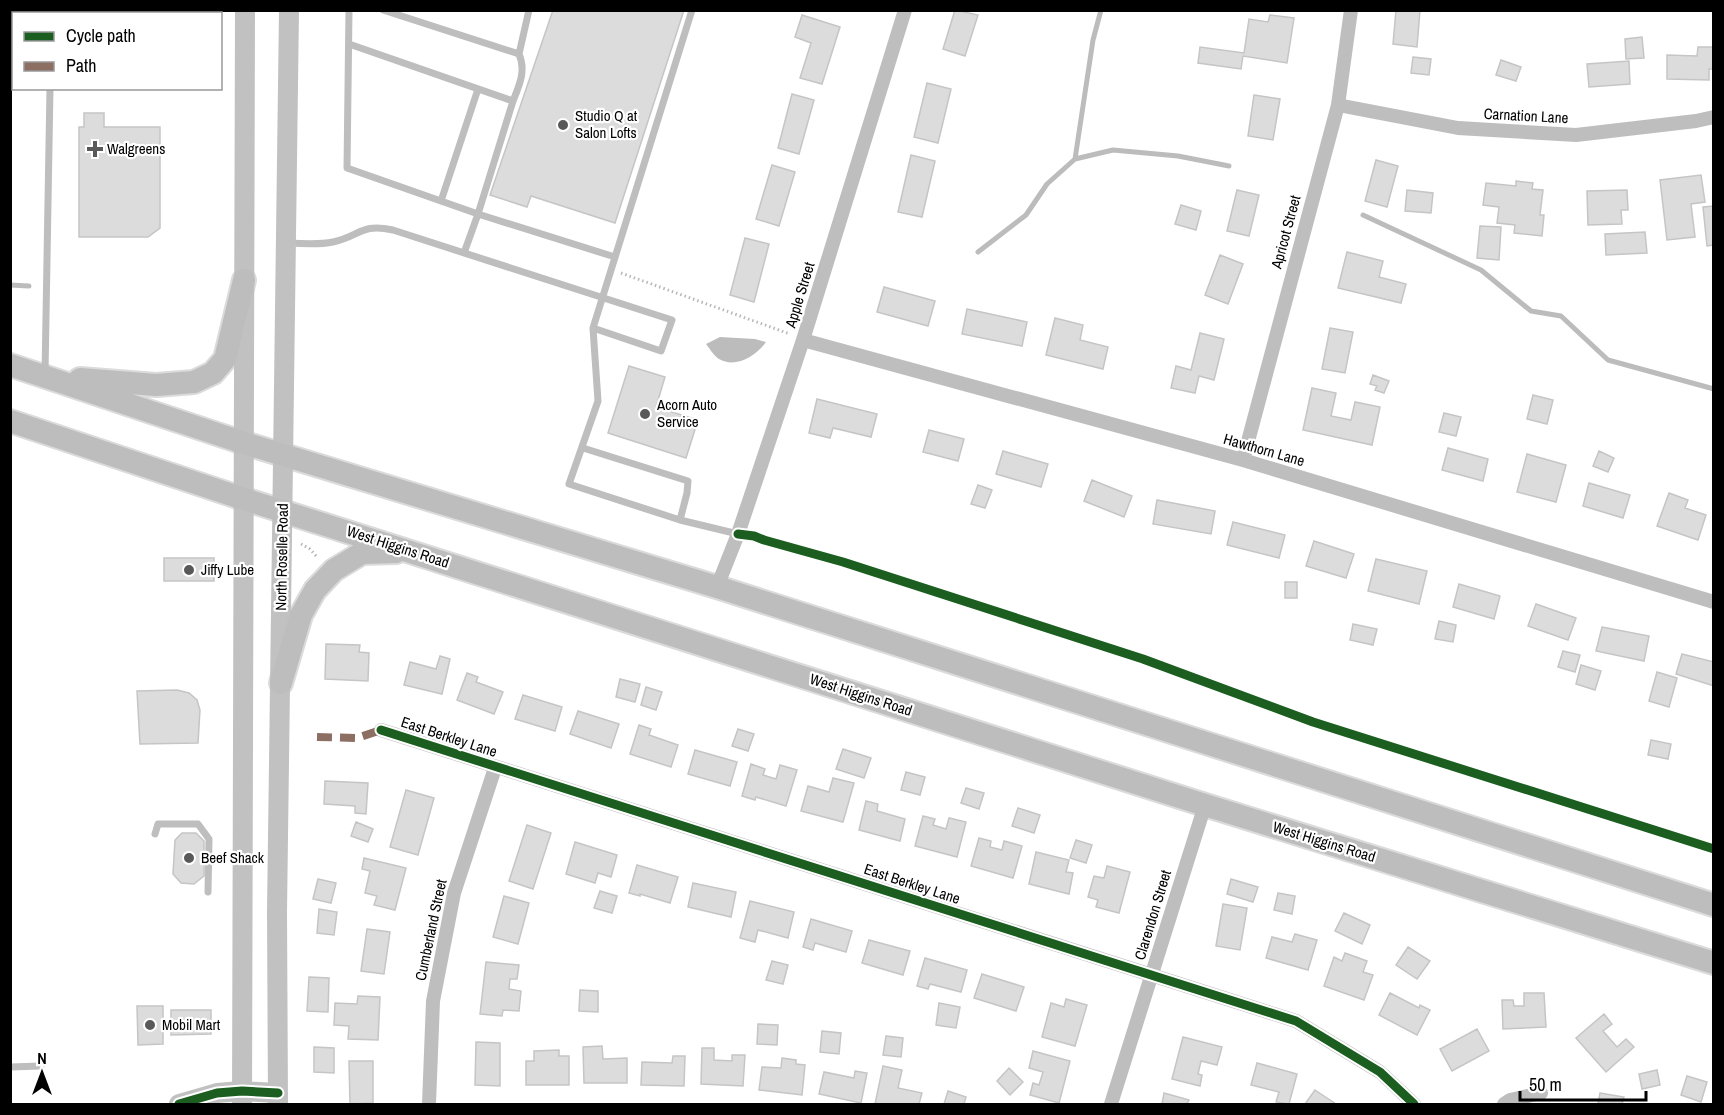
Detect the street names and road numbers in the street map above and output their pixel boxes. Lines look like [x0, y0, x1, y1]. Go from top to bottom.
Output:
street label: Carnation Lane [1483, 103, 1569, 128]
street label: Apricot Street [1265, 192, 1306, 272]
street label: Apple Street [779, 259, 820, 331]
street label: Hawthorn Lane [1221, 428, 1307, 471]
street label: North Roselle Road [270, 503, 293, 611]
street label: West Higgins Road [344, 520, 452, 573]
street label: West Higgins Road [807, 668, 915, 721]
street label: East Berkley Lane [398, 711, 500, 762]
street label: West Higgins Road [1270, 816, 1378, 867]
street label: East Berkley Lane [861, 858, 963, 909]
street label: Clarendon Street [1129, 867, 1176, 962]
street label: Cumberland Street [410, 877, 452, 983]

